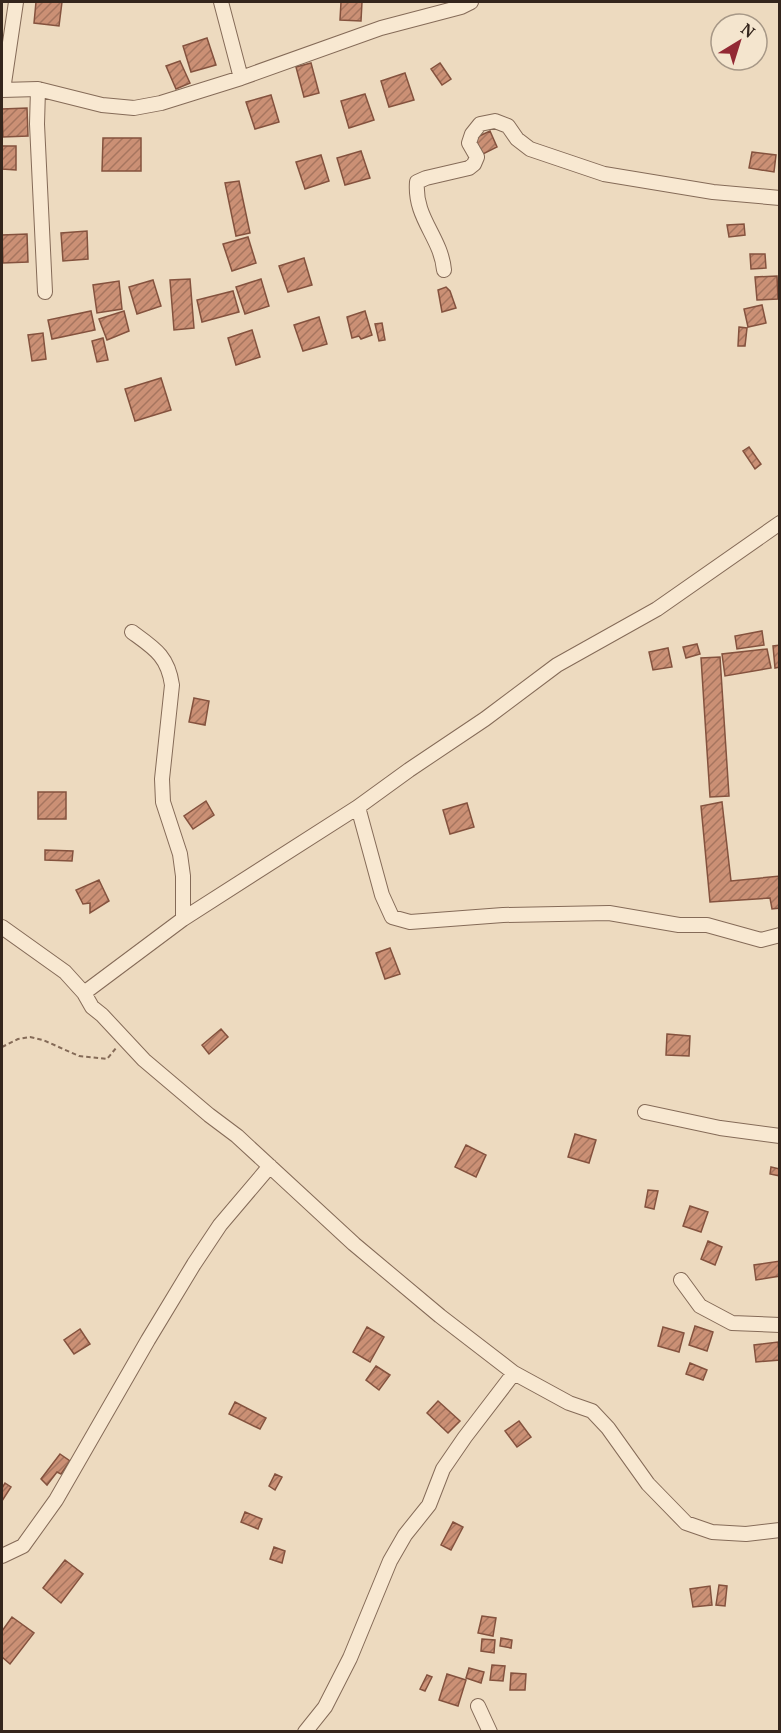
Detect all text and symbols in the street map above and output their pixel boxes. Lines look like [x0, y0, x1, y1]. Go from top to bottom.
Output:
north arrow [709, 12, 769, 72]
text: N [737, 18, 760, 43]

